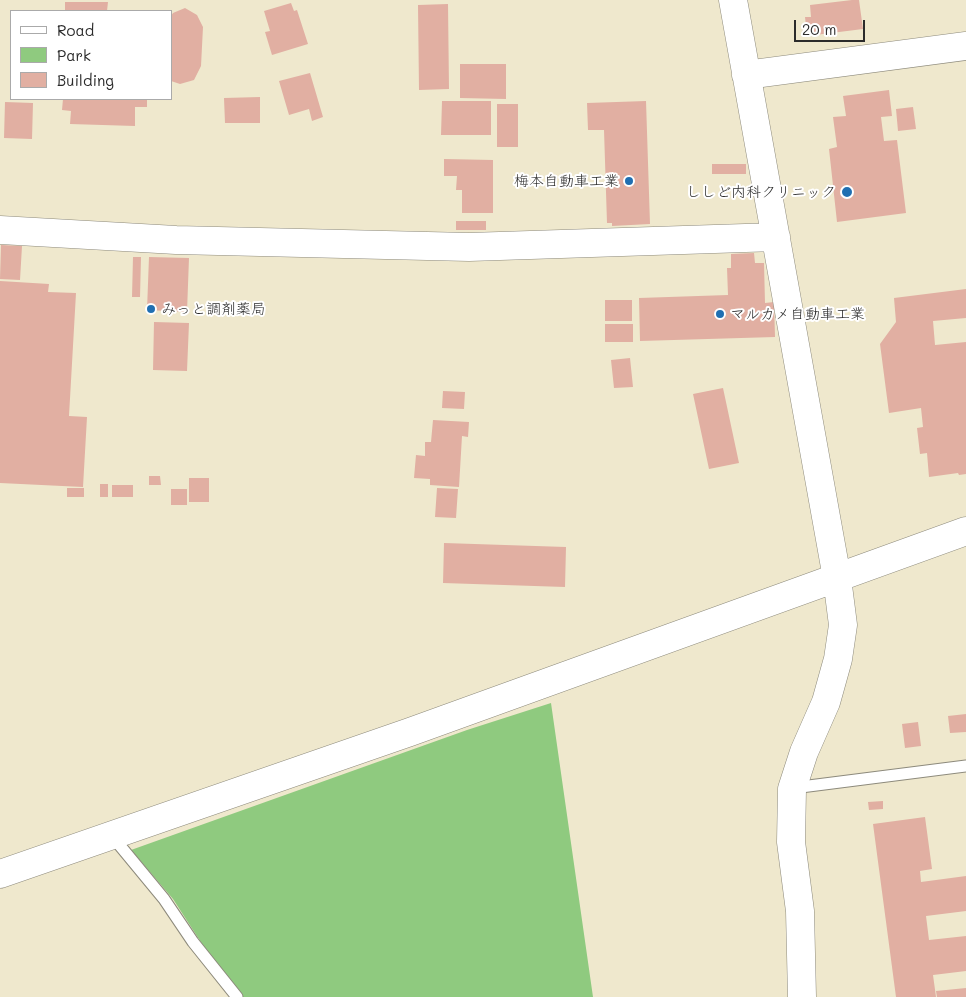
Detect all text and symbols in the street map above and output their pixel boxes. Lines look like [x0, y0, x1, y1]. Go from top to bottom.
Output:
legend [10, 10, 172, 100]
scale bar [796, 10, 867, 42]
text: 20 m [802, 19, 836, 39]
text: Road [57, 20, 94, 40]
text: Park [57, 45, 91, 65]
text: Building [57, 70, 114, 90]
place label: 梅本自動車工業 [514, 172, 619, 190]
marker: 梅本自動車工業 [623, 175, 635, 187]
place label: ししど内科クリニック [686, 183, 836, 201]
marker: ししど内科クリニック [840, 185, 854, 199]
place label: みっと調剤薬局 [161, 300, 266, 318]
marker: みっと調剤薬局 [145, 303, 157, 315]
place label: マルカメ自動車工業 [730, 305, 865, 323]
marker: マルカメ自動車工業 [714, 308, 726, 320]

